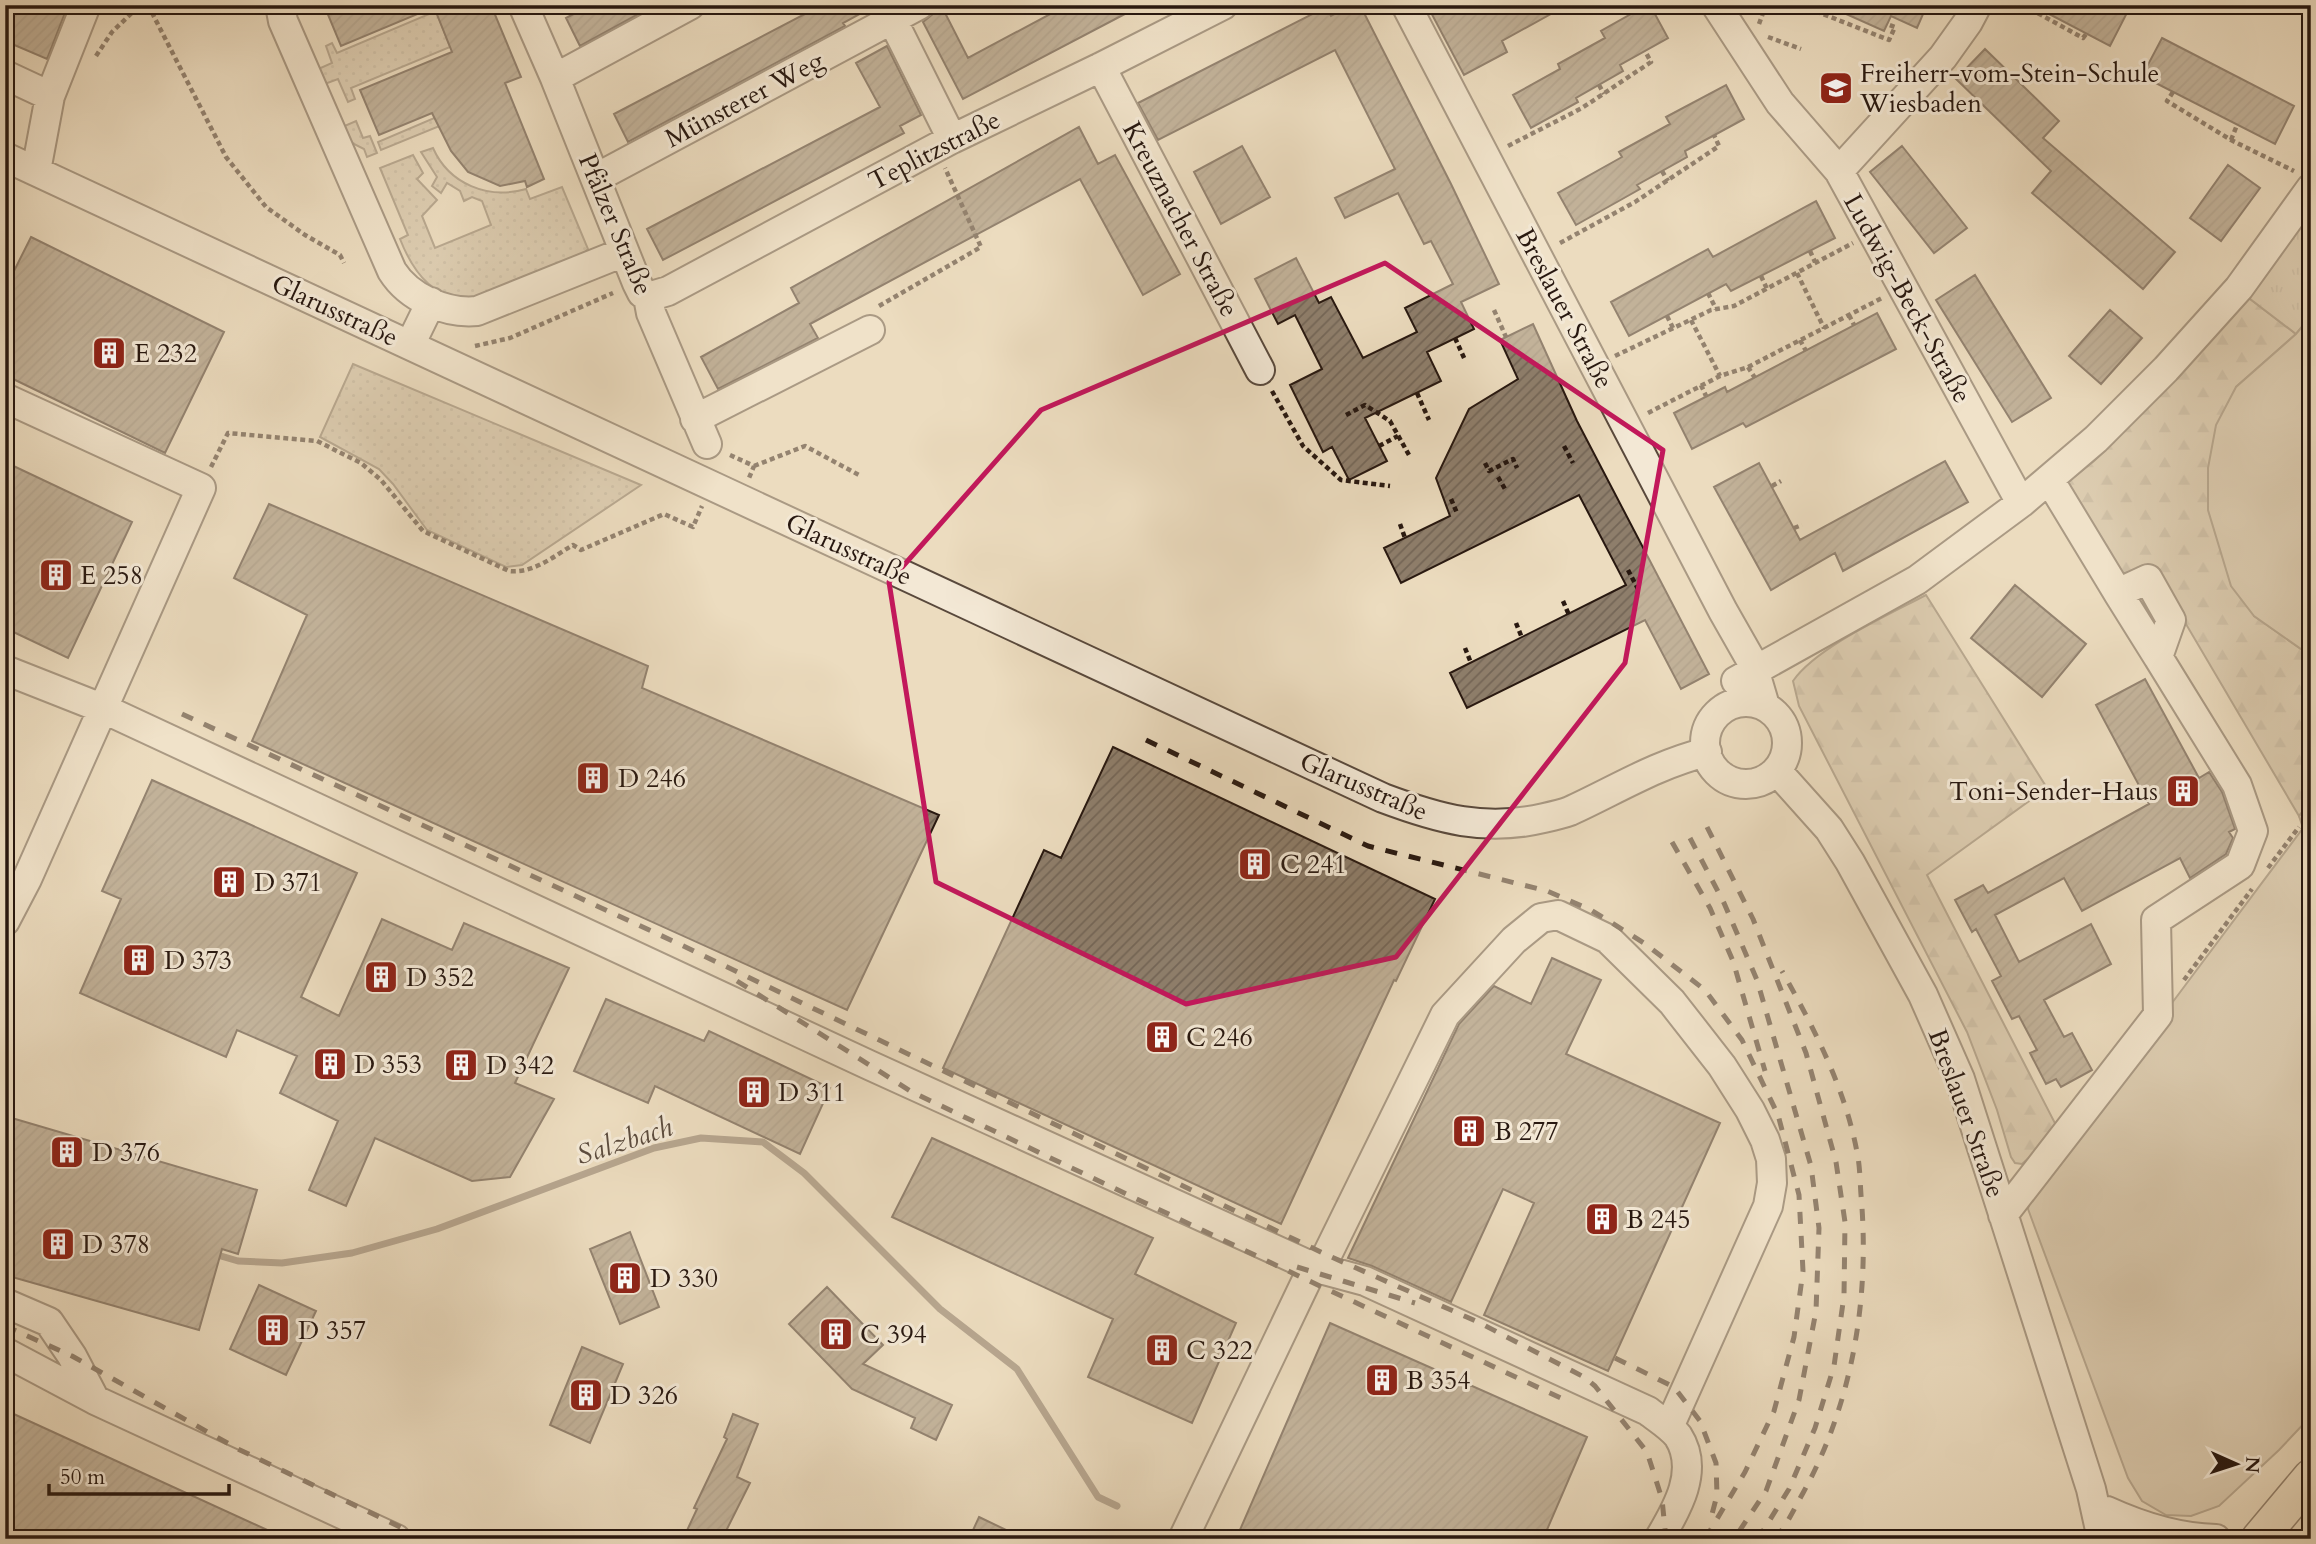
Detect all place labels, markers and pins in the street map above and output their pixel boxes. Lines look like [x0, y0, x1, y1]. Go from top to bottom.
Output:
place label: Freiherr-vom-Stein-Schule Wiesbaden [1859, 56, 2159, 121]
school or university icon: Freiherr-vom-Stein-Schule Wiesbaden [1817, 69, 1855, 107]
building icon: E 232 [90, 334, 128, 372]
place label: E 232 [134, 336, 197, 371]
building icon: E 258 [37, 556, 75, 594]
place label: E 258 [80, 558, 143, 593]
building icon: D 246 [574, 759, 612, 797]
place label: D 246 [618, 761, 686, 796]
building icon: Toni-Sender-Haus [2164, 772, 2202, 810]
place label: Toni-Sender-Haus [1949, 774, 2158, 809]
building icon: C 241 [1236, 845, 1274, 883]
place label: C 241 [1280, 847, 1347, 882]
building icon: D 371 [210, 863, 248, 901]
place label: D 371 [254, 865, 322, 900]
building icon: D 373 [120, 941, 158, 979]
place label: D 373 [164, 943, 232, 978]
building icon: D 352 [362, 958, 400, 996]
place label: D 352 [406, 960, 474, 995]
building icon: C 246 [1143, 1018, 1181, 1056]
place label: C 246 [1186, 1020, 1253, 1055]
building icon: D 353 [311, 1045, 349, 1083]
building icon: D 342 [442, 1046, 480, 1084]
place label: D 353 [354, 1047, 422, 1082]
place label: D 342 [486, 1048, 554, 1083]
building icon: D 311 [735, 1073, 773, 1111]
place label: D 311 [778, 1075, 846, 1110]
building icon: B 277 [1450, 1112, 1488, 1150]
place label: B 277 [1494, 1114, 1559, 1149]
building icon: D 376 [48, 1133, 86, 1171]
place label: D 376 [92, 1135, 160, 1170]
building icon: B 245 [1583, 1200, 1621, 1238]
place label: B 245 [1626, 1202, 1691, 1237]
building icon: D 378 [39, 1225, 77, 1263]
place label: D 378 [82, 1227, 150, 1262]
building icon: D 330 [606, 1259, 644, 1297]
place label: D 330 [650, 1261, 718, 1296]
building icon: D 357 [254, 1311, 292, 1349]
place label: D 357 [298, 1313, 366, 1348]
building icon: C 394 [817, 1315, 855, 1353]
place label: C 394 [860, 1317, 927, 1352]
building icon: C 322 [1143, 1331, 1181, 1369]
place label: C 322 [1186, 1333, 1253, 1368]
building icon: B 354 [1363, 1361, 1401, 1399]
place label: B 354 [1406, 1363, 1471, 1398]
building icon: D 326 [567, 1376, 605, 1414]
place label: D 326 [610, 1378, 678, 1413]

